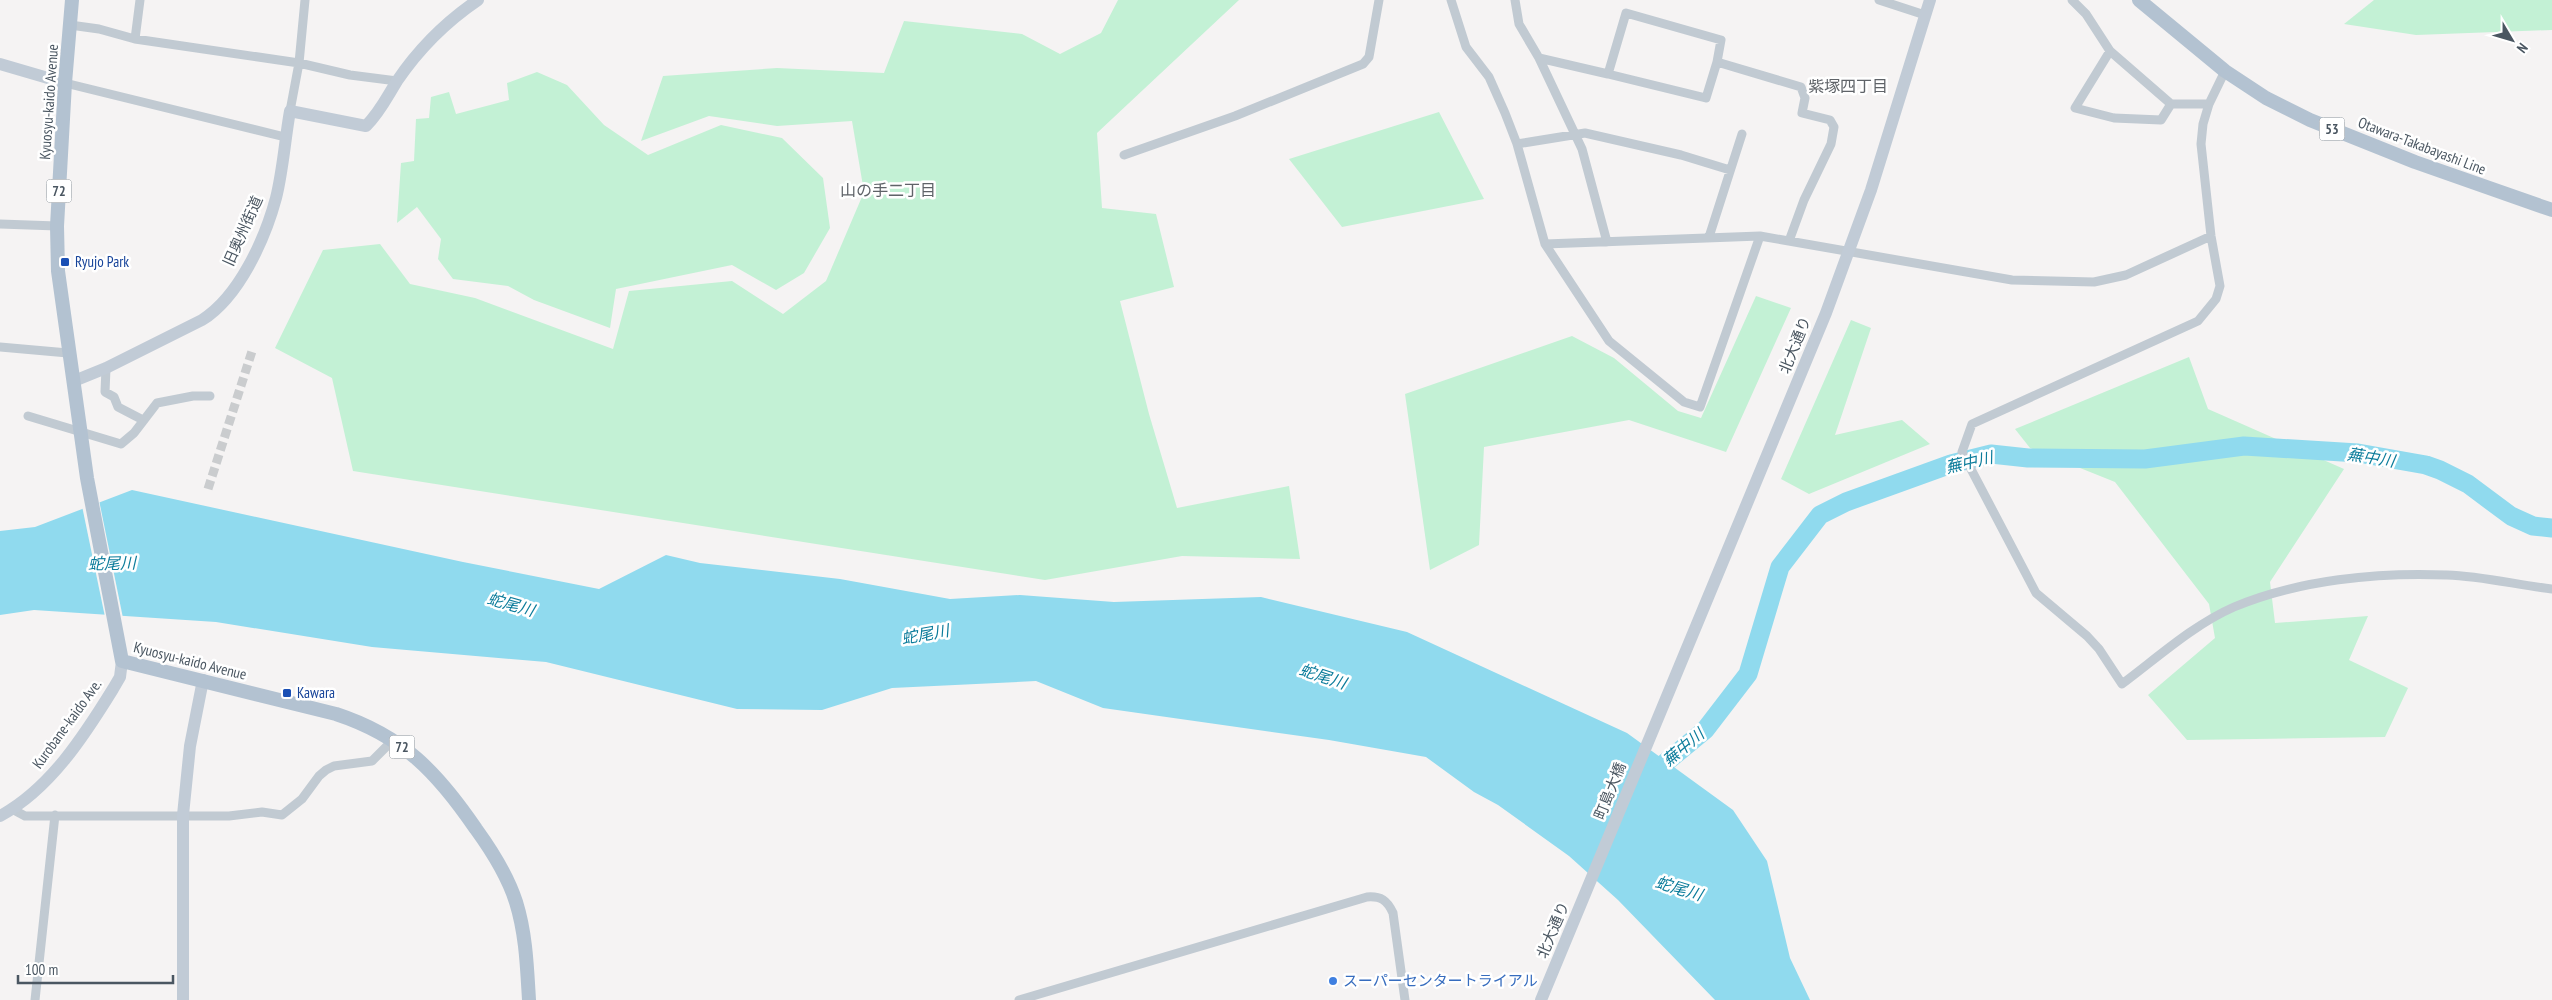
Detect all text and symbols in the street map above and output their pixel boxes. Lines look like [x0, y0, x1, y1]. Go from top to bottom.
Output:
north arrow [2487, 15, 2537, 65]
text: N [2513, 39, 2532, 57]
street label: Kyuosyu-kaido Avenue [35, 44, 62, 160]
district label: 紫塚四丁目 [1808, 76, 1888, 96]
street label: Otawara-Takabayashi Line [2356, 112, 2489, 179]
road number: 53 [2320, 118, 2344, 140]
road number: 72 [46, 180, 72, 202]
district label: 山の手二丁目 [840, 180, 936, 200]
street label: 旧奥州街道 [219, 193, 266, 269]
place label: Ryujo Park [75, 252, 129, 271]
marker: Ryujo Park [59, 256, 71, 268]
street label: 北大通り [1774, 313, 1815, 376]
water label: 蕪中川 [2346, 443, 2398, 471]
water label: 蕪中川 [1943, 446, 1997, 477]
water label: 蛇尾川 [88, 553, 138, 573]
water label: 蛇尾川 [485, 588, 539, 621]
water label: 蛇尾川 [900, 620, 952, 648]
street label: Kyuosyu-kaido Avenue [132, 637, 249, 684]
water label: 蛇尾川 [1297, 659, 1351, 694]
street label: Kurobane-kaido Ave. [28, 675, 106, 772]
place label: Kawara [297, 683, 335, 702]
marker: Kawara [281, 687, 293, 699]
water label: 蕪中川 [1658, 723, 1709, 770]
road number: 72 [390, 736, 414, 759]
street label: 町島大橋 [1589, 759, 1630, 822]
water label: 蛇尾川 [1653, 871, 1707, 905]
street label: 北大通り [1532, 898, 1573, 961]
scale bar [18, 952, 172, 984]
text: 100 m [25, 960, 58, 979]
place label: スーパーセンタートライアル [1343, 971, 1538, 990]
marker: スーパーセンタートライアル [1327, 975, 1339, 987]

